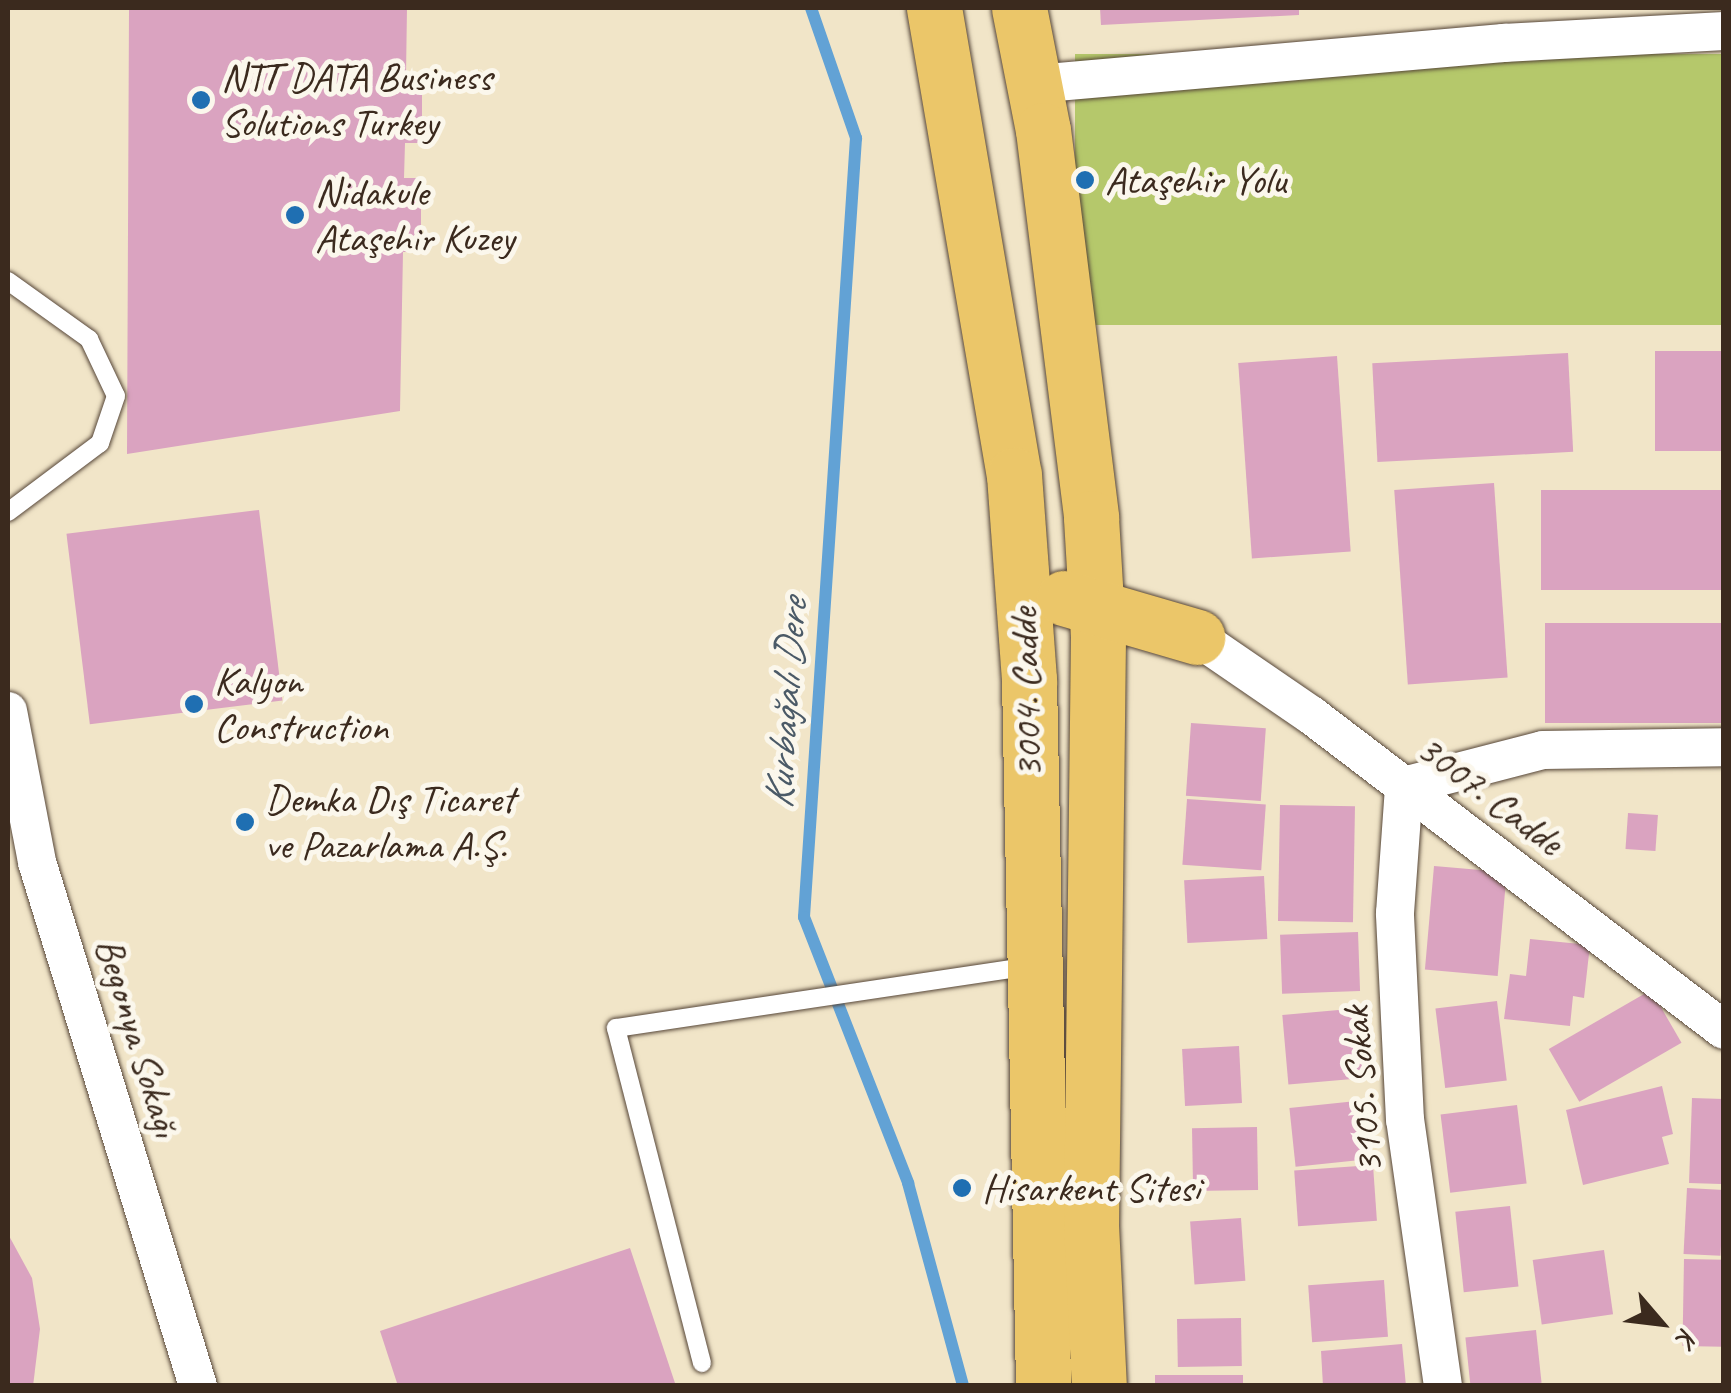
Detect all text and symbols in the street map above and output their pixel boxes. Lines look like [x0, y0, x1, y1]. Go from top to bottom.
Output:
place label: NTT DATA Business Solutions Turkey [221, 53, 492, 147]
marker: NTT DATA Business Solutions Turkey [190, 89, 212, 111]
place label: Ataşehir Yolu [1105, 156, 1286, 204]
place label: Nidakule Ataşehir Kuzey [315, 168, 515, 262]
marker: Ataşehir Yolu [1074, 169, 1096, 191]
marker: Nidakule Ataşehir Kuzey [284, 204, 306, 226]
water label: Kurbağalı Dere [754, 598, 818, 810]
street label: 3004. Cadde [999, 607, 1053, 779]
place label: Kalyon Construction [214, 657, 388, 751]
marker: Kalyon Construction [183, 693, 205, 715]
street label: 3007. Cadde [1408, 725, 1572, 865]
place label: Demka Dış Ticaret ve Pazarlama A.Ş. [265, 775, 515, 869]
marker: Demka Dış Ticaret ve Pazarlama A.Ş. [234, 811, 256, 833]
street label: Begonya Sokağı [85, 932, 191, 1142]
street label: 3105. Sokak [1331, 1004, 1393, 1176]
place label: Hisarkent Sitesi [982, 1164, 1200, 1212]
marker: Hisarkent Sitesi [951, 1177, 973, 1199]
north arrow [1611, 1273, 1711, 1373]
text: K [1669, 1323, 1707, 1352]

